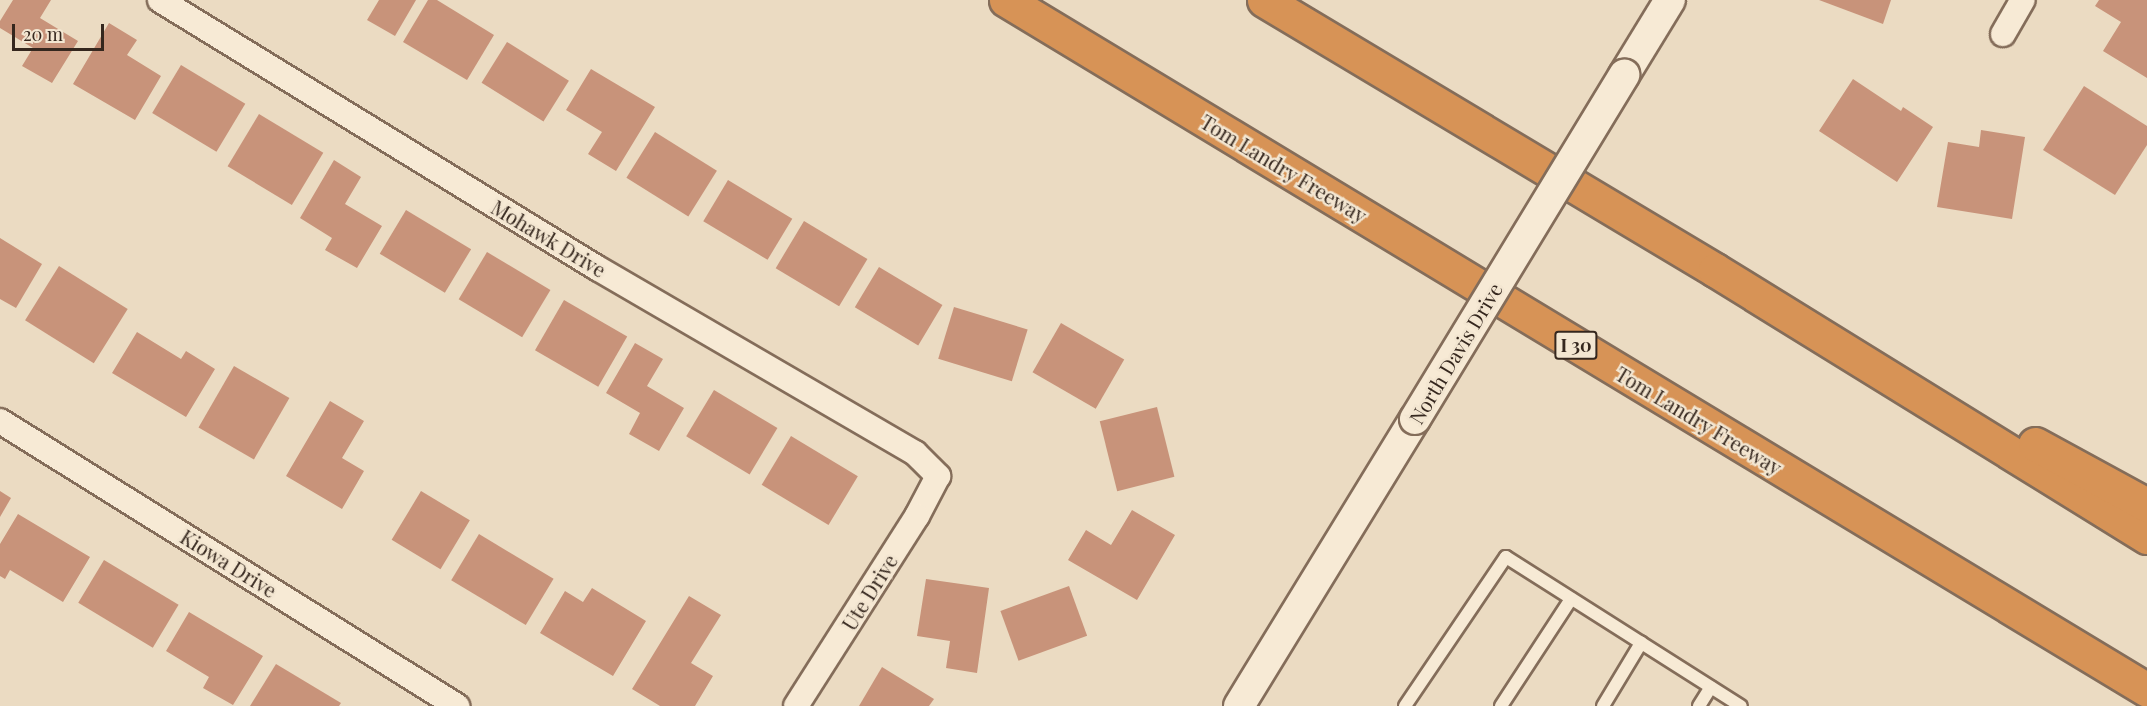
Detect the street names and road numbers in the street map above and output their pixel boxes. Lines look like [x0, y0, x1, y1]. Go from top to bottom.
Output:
street label: Tom Landry Freeway [1197, 109, 1371, 227]
street label: Mohawk Drive [487, 194, 611, 282]
street label: North Davis Drive [1403, 278, 1507, 428]
road number: I 30 [1554, 330, 1598, 360]
street label: Tom Landry Freeway [1612, 361, 1786, 479]
street label: Kiowa Drive [176, 524, 282, 602]
street label: Ute Drive [836, 550, 902, 634]

